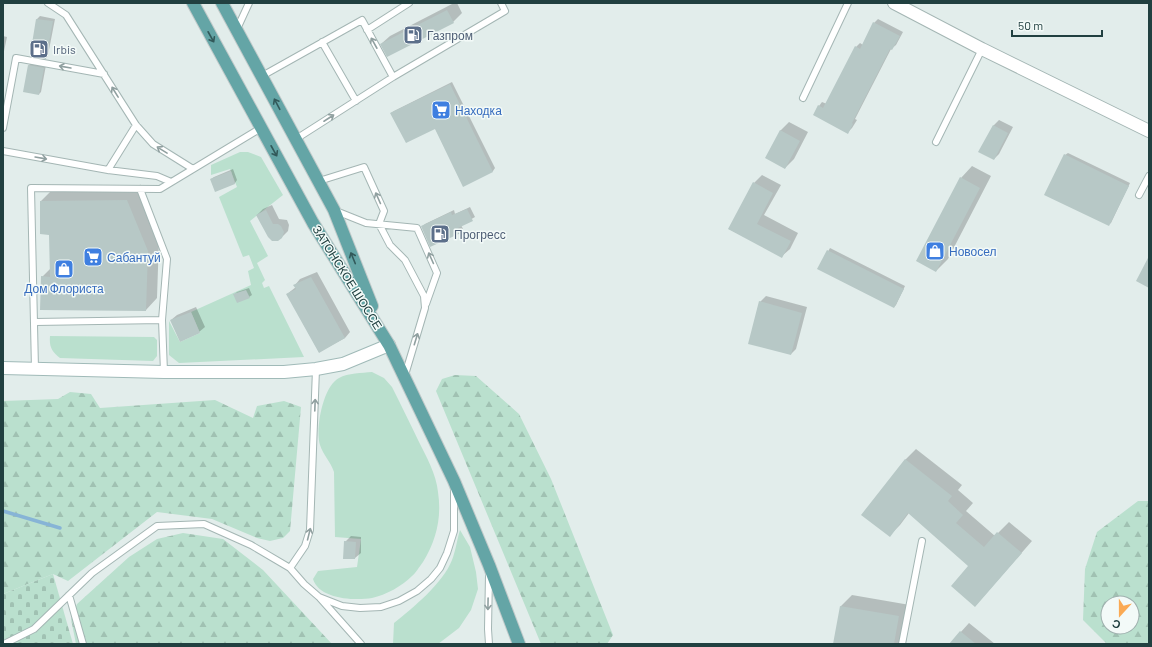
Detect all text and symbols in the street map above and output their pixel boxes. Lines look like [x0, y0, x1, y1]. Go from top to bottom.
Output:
scale bar [1012, 12, 1102, 38]
text: 50 m [1018, 18, 1043, 32]
fuel station icon: Газпром [402, 24, 424, 46]
place label: Газпром [427, 28, 473, 43]
one-way arrow [208, 31, 216, 43]
one-way arrow [370, 37, 378, 49]
fuel station icon: Irbis [28, 38, 50, 60]
place label: Irbis [53, 42, 76, 56]
one-way arrow [59, 63, 72, 71]
one-way arrow [111, 87, 119, 98]
one-way arrow [273, 98, 281, 110]
supermarket icon: Находка [430, 99, 452, 121]
place label: Находка [455, 103, 502, 118]
one-way arrow [323, 114, 334, 122]
one-way arrow [270, 145, 278, 157]
one-way arrow [157, 146, 168, 154]
one-way arrow [34, 154, 47, 162]
one-way arrow [374, 193, 381, 205]
street label: ЗАТОНСКОЕ ШОССЕ [310, 222, 386, 332]
fuel station icon: Прогресс [429, 223, 451, 245]
place label: Прогресс [454, 227, 506, 242]
shop icon: Новосел [924, 240, 946, 262]
place label: Новосел [949, 244, 997, 258]
supermarket icon: Сабантуй [82, 246, 104, 268]
place label: Сабантуй [107, 250, 161, 265]
one-way arrow [349, 253, 357, 265]
one-way arrow [427, 253, 434, 265]
shop icon: Дом Флориста [53, 258, 75, 280]
place label: Дом Флориста [24, 281, 104, 296]
one-way arrow [413, 333, 420, 346]
one-way arrow [311, 399, 319, 412]
one-way arrow [306, 528, 313, 541]
north arrow [1100, 595, 1140, 635]
one-way arrow [485, 597, 492, 610]
text: С [1110, 617, 1122, 632]

